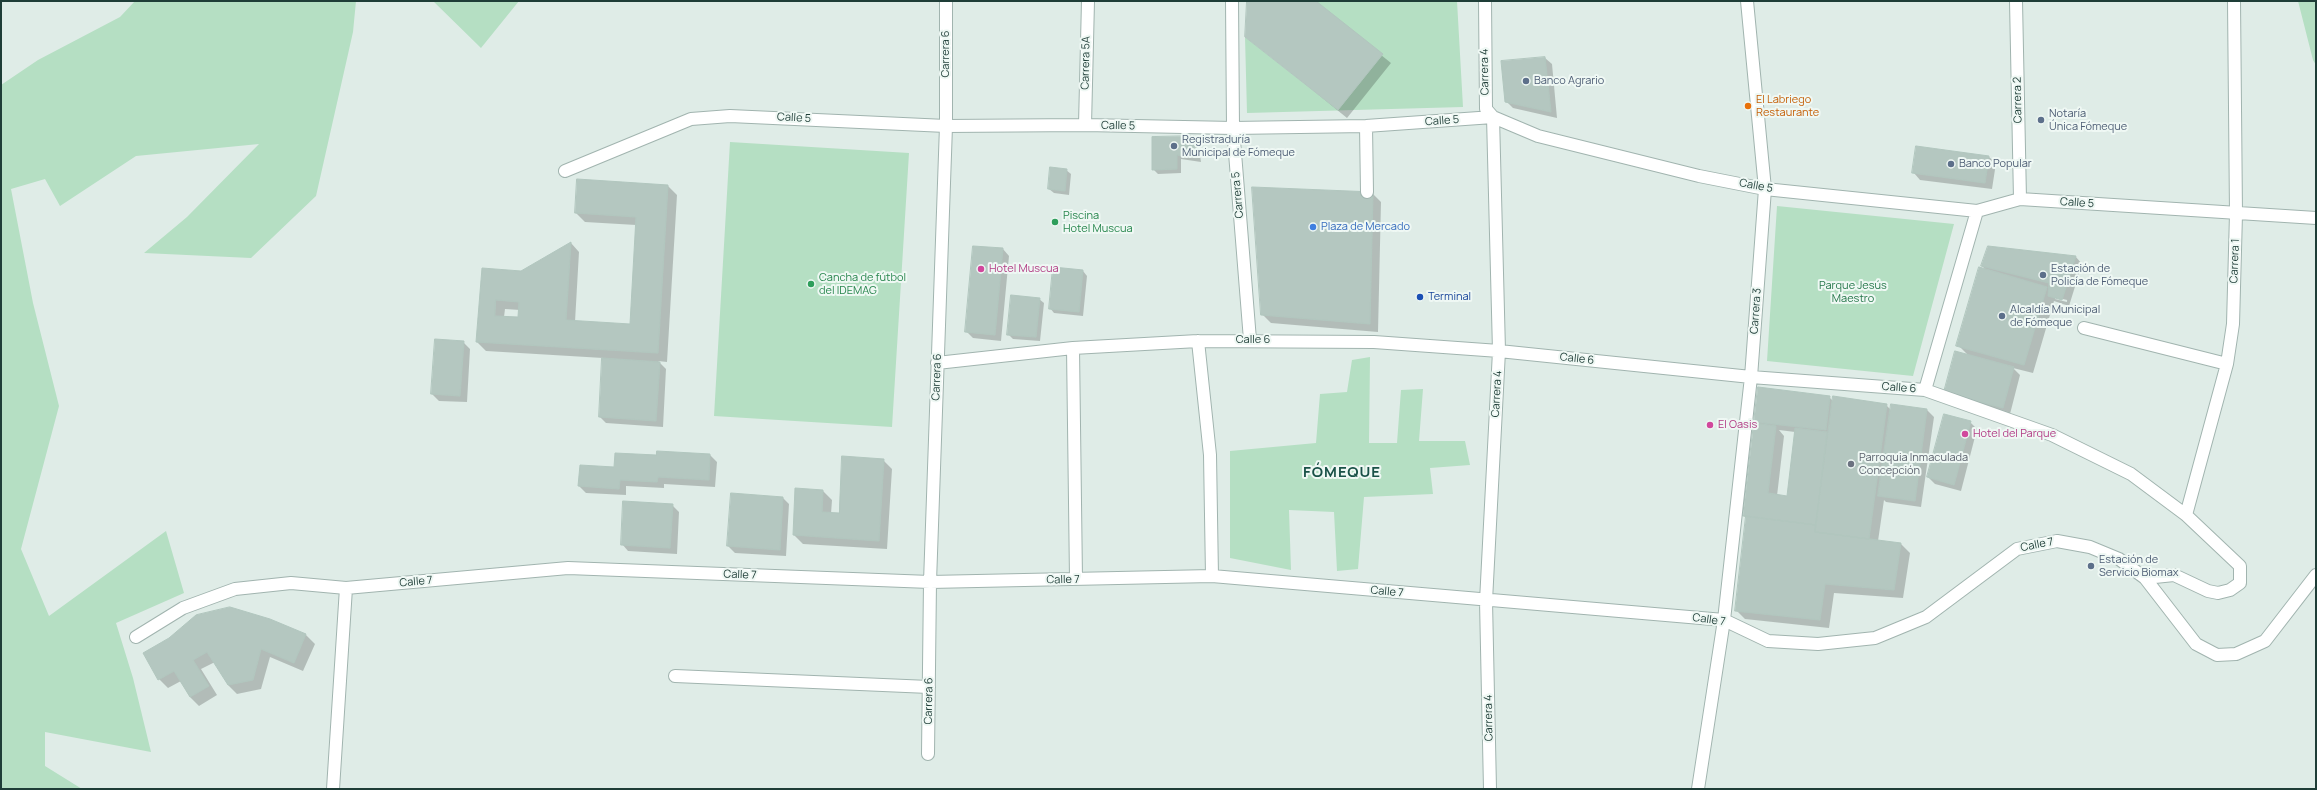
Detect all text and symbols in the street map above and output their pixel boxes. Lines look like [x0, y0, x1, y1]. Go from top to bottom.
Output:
street label: Carrera 6 [939, 30, 953, 78]
street label: Carrera 5A [1079, 36, 1093, 90]
street label: Carrera 4 [1478, 49, 1492, 95]
place label: Banco Agrario [1534, 74, 1604, 88]
marker: Banco Agrario [1521, 76, 1531, 86]
street label: Carrera 2 [2011, 77, 2025, 123]
place label: El Labriego Restaurante [1756, 93, 1819, 119]
marker: El Labriego Restaurante [1743, 101, 1753, 111]
place label: Notaría Única Fómeque [2049, 107, 2127, 133]
street label: Calle 5 [777, 111, 811, 125]
street label: Calle 5 [1425, 113, 1459, 129]
marker: Notaría Única Fómeque [2036, 115, 2046, 125]
street label: Calle 5 [1101, 119, 1135, 133]
place label: Registraduría Municipal de Fómeque [1182, 133, 1295, 159]
marker: Registraduría Municipal de Fómeque [1169, 141, 1179, 151]
place label: Banco Popular [1959, 157, 2032, 171]
marker: Banco Popular [1946, 159, 1956, 169]
street label: Carrera 5 [1229, 171, 1247, 219]
street label: Calle 5 [1738, 177, 1774, 195]
street label: Calle 5 [2060, 195, 2094, 211]
place label: Piscina Hotel Muscua [1063, 209, 1133, 235]
marker: Piscina Hotel Muscua [1050, 217, 1060, 227]
place label: Plaza de Mercado [1321, 220, 1410, 234]
marker: Plaza de Mercado [1308, 222, 1318, 232]
street label: Carrera 1 [2228, 238, 2242, 284]
place label: Hotel Muscua [989, 262, 1059, 276]
place label: Estación de Policía de Fómeque [2051, 262, 2148, 288]
marker: Hotel Muscua [976, 264, 986, 274]
marker: Estación de Policía de Fómeque [2038, 270, 2048, 280]
place label: Cancha de fútbol del IDEMAG [819, 271, 906, 297]
marker: Cancha de fútbol del IDEMAG [806, 279, 816, 289]
park label: Parque Jesús Maestro [1819, 279, 1887, 305]
street label: Carrera 3 [1748, 287, 1764, 335]
place label: Terminal [1428, 290, 1471, 304]
marker: Terminal [1415, 292, 1425, 302]
place label: Alcaldía Municipal de Fómeque [2010, 303, 2100, 329]
marker: Alcaldía Municipal de Fómeque [1997, 311, 2007, 321]
street label: Calle 6 [1236, 333, 1270, 347]
street label: Calle 6 [1559, 351, 1595, 367]
street label: Carrera 6 [930, 353, 944, 401]
street label: Carrera 4 [1489, 370, 1505, 418]
street label: Calle 6 [1881, 380, 1917, 396]
place label: El Oasis [1718, 418, 1757, 432]
marker: El Oasis [1705, 420, 1715, 430]
place label: Hotel del Parque [1973, 427, 2056, 441]
marker: Hotel del Parque [1960, 429, 1970, 439]
place label: Parroquia Inmaculada Concepción [1859, 451, 1968, 477]
marker: Parroquia Inmaculada Concepción [1846, 459, 1856, 469]
district label: FÓMEQUE [1303, 464, 1381, 482]
street label: Calle 7 [2019, 535, 2055, 555]
place label: Estación de Servicio Biomax [2099, 553, 2179, 579]
marker: Estación de Servicio Biomax [2086, 561, 2096, 571]
street label: Calle 7 [723, 568, 757, 582]
street label: Calle 7 [1046, 573, 1080, 587]
street label: Calle 7 [399, 574, 433, 590]
street label: Calle 7 [1370, 584, 1404, 600]
street label: Calle 7 [1692, 611, 1726, 629]
street label: Carrera 6 [922, 677, 936, 725]
street label: Carrera 4 [1482, 695, 1496, 741]

